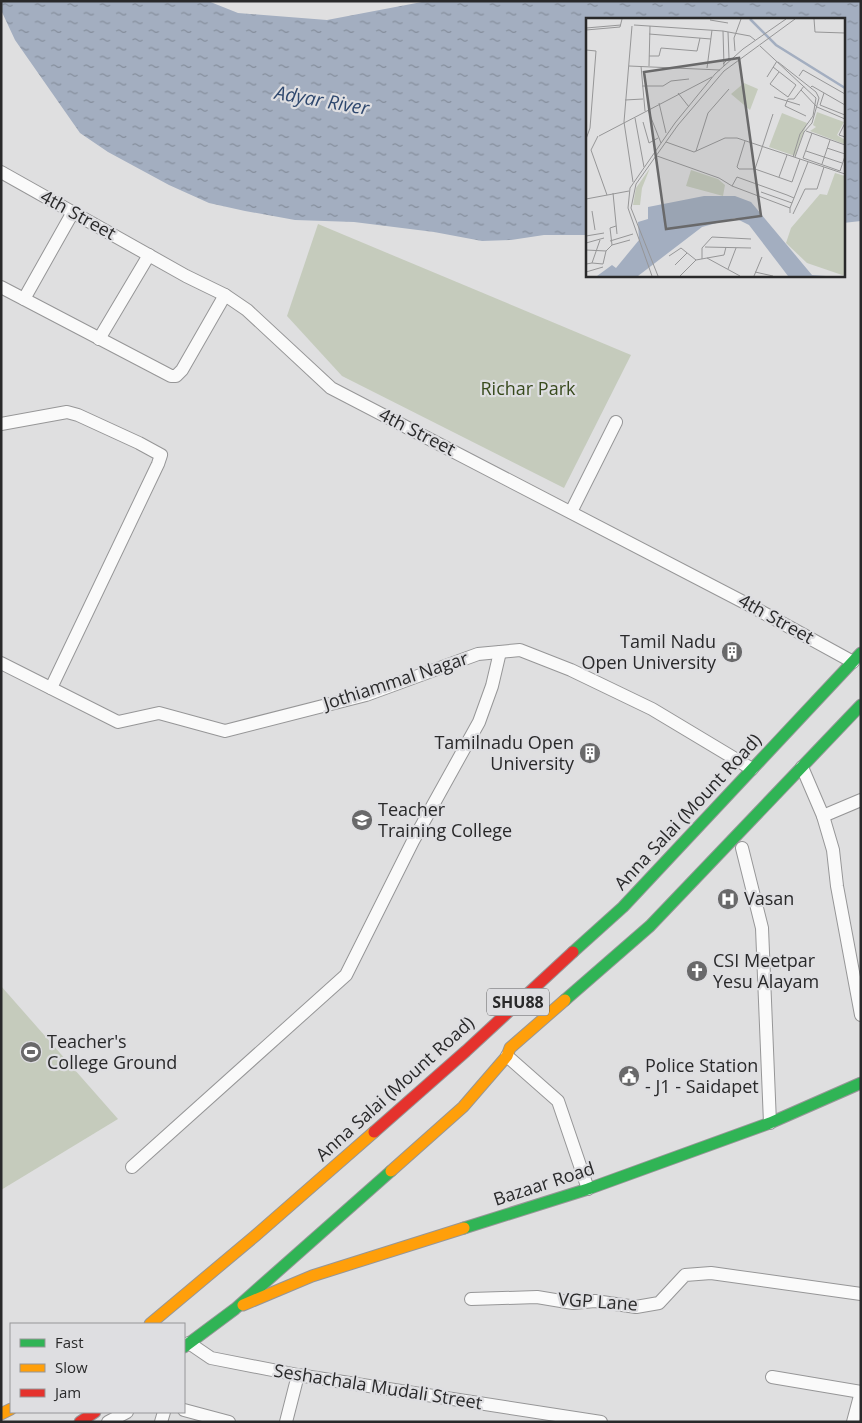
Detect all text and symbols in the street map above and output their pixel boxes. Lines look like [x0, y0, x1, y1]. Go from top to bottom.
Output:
inset map [586, 18, 844, 276]
water label: Adyar River [271, 79, 372, 121]
street label: 4th Street [37, 184, 120, 245]
park label: Richar Park [481, 376, 576, 400]
street label: 4th Street [375, 402, 460, 461]
street label: 4th Street [735, 588, 818, 649]
place label: Tamil Nadu Open University [581, 629, 717, 674]
building icon: Tamil Nadu Open University [720, 640, 744, 664]
street label: Jothiammal Nagar [318, 645, 472, 715]
street label: Anna Salai (Mount Road) [608, 728, 766, 895]
place label: Tamilnadu Open University [434, 730, 575, 775]
building icon: Tamilnadu Open University [578, 741, 602, 765]
place label: Teacher Training College [378, 797, 512, 842]
school or university icon: Teacher Training College [350, 808, 374, 832]
place label: Vasan [744, 886, 794, 910]
hospital icon: Vasan [716, 887, 740, 911]
place label: CSI Meetpar Yesu Alayam [713, 948, 819, 993]
church icon: CSI Meetpar Yesu Alayam [685, 959, 709, 983]
road number: SHU88 [487, 989, 549, 1016]
street label: Anna Salai (Mount Road) [310, 1011, 479, 1166]
place label: Teacher's College Ground [47, 1029, 177, 1074]
sports icon: Teacher's College Ground [19, 1040, 43, 1064]
place label: Police Station - J1 - Saidapet [645, 1053, 759, 1098]
public building icon: Police Station - J1 - Saidapet [617, 1064, 641, 1088]
street label: Bazaar Road [490, 1155, 597, 1211]
street label: VGP Lane [557, 1286, 639, 1316]
legend [10, 1323, 185, 1413]
text: Fast [55, 1332, 84, 1352]
text: Slow [55, 1357, 88, 1377]
street label: Seshachala Mudali Street [272, 1358, 484, 1414]
text: Jam [53, 1382, 81, 1402]

